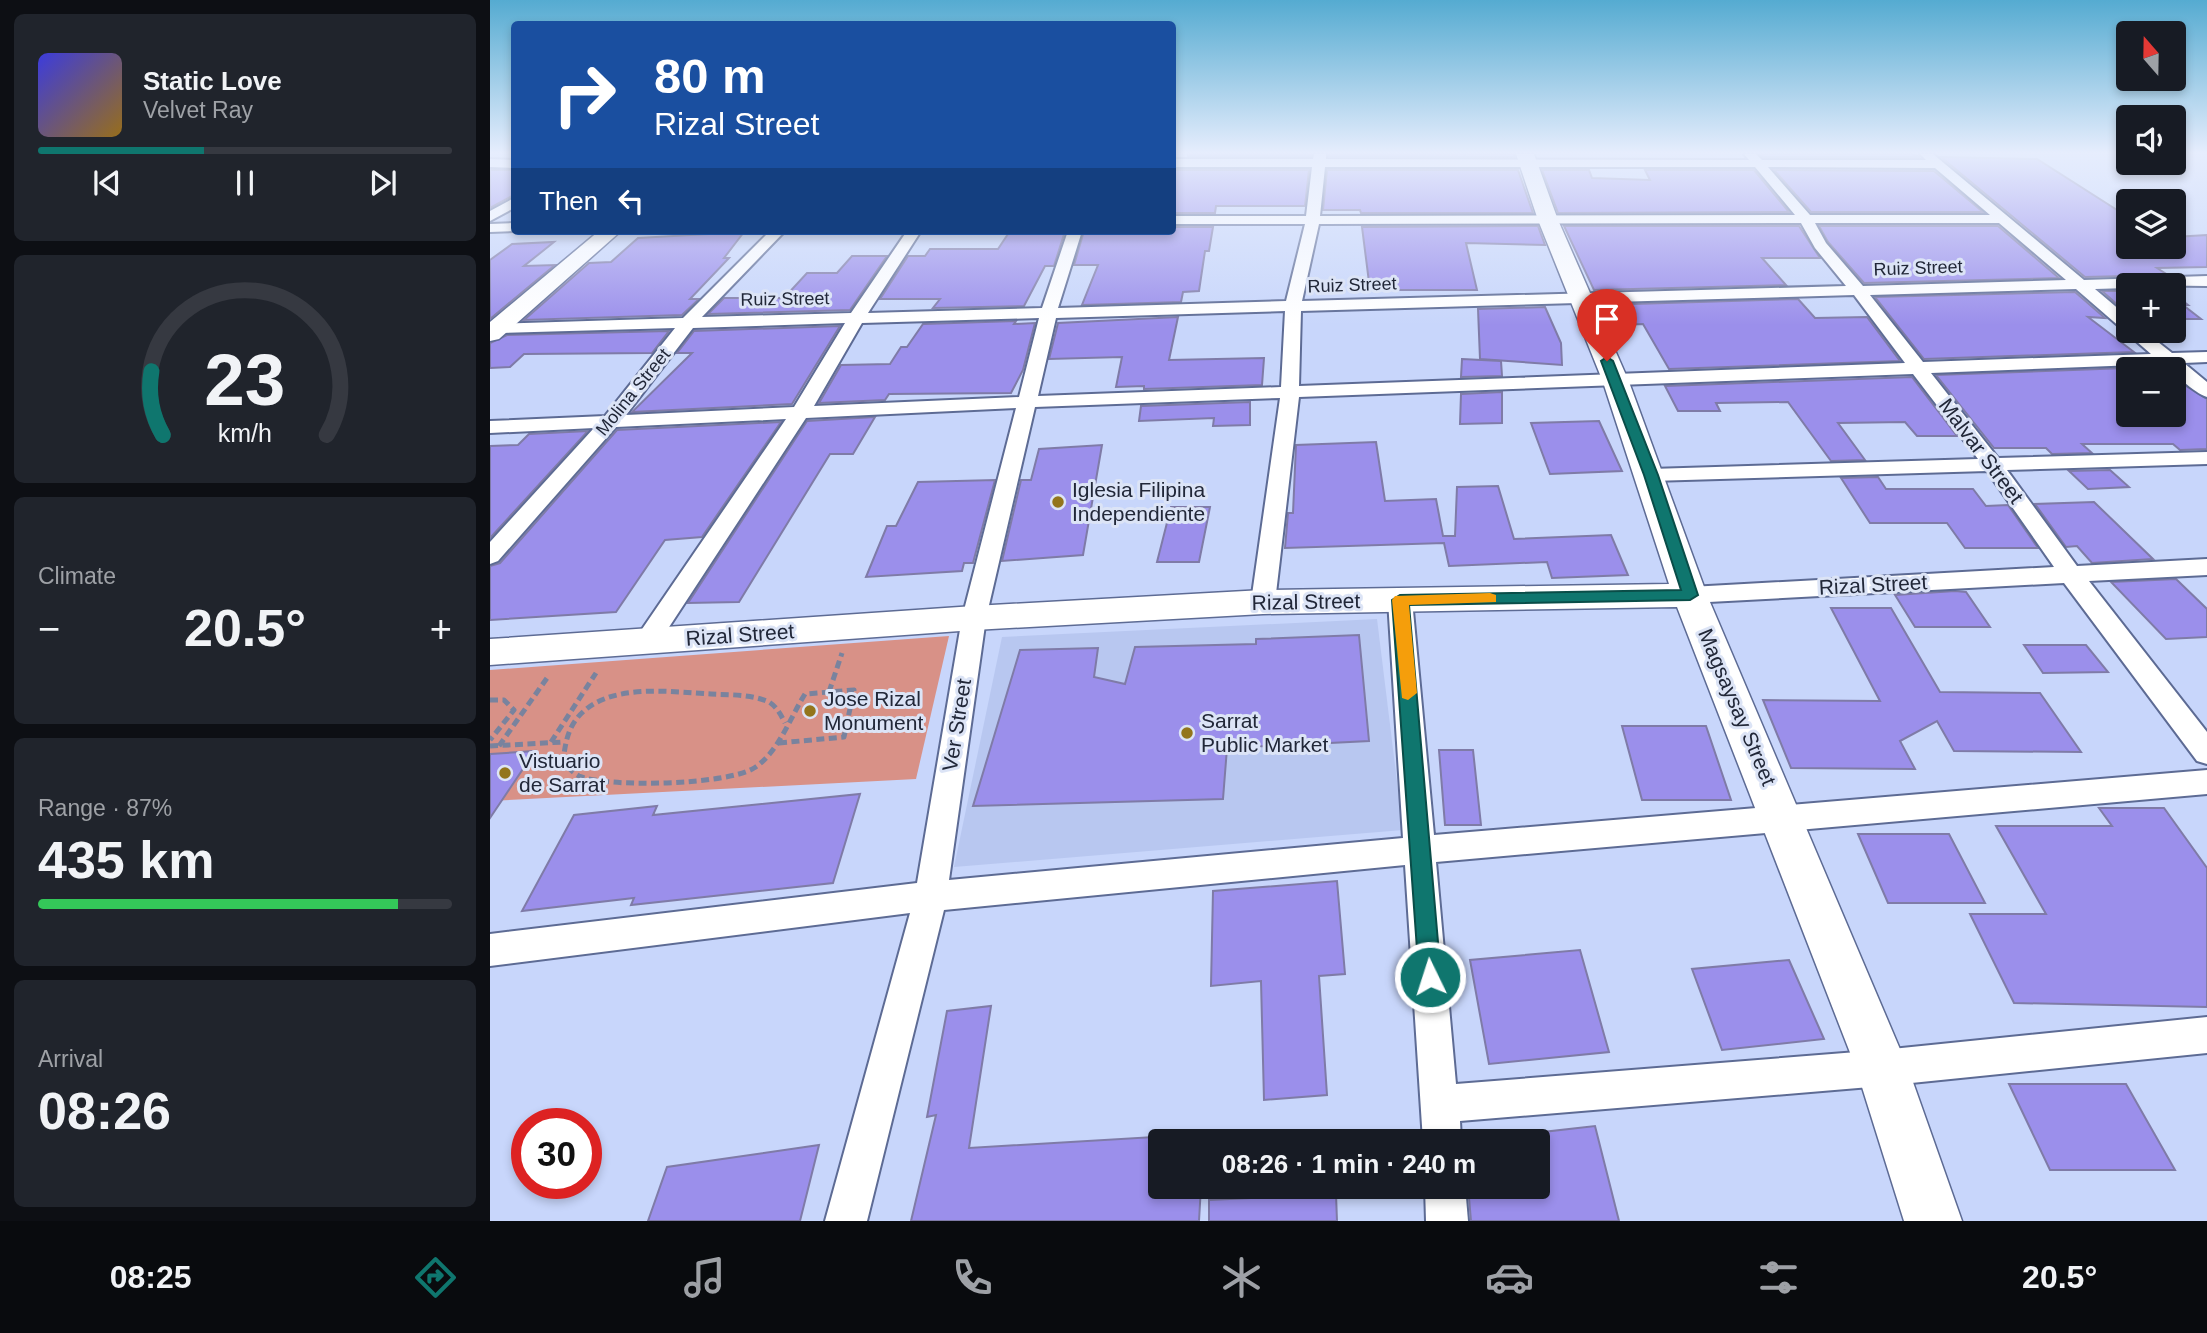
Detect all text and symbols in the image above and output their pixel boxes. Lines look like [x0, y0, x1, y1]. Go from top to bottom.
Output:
north arrow [2116, 21, 2186, 91]
map controls [2116, 21, 2186, 427]
icon: right [539, 49, 630, 140]
text: 80 m [654, 49, 766, 103]
text: Static Love [143, 66, 282, 96]
text: Velvet Ray [143, 97, 253, 123]
button: sound [2116, 105, 2186, 175]
text: Rizal Street [654, 106, 819, 142]
icon: previous [88, 164, 126, 202]
icon: pause [226, 164, 264, 202]
icon: next [364, 164, 402, 202]
icon: left [612, 182, 650, 220]
text: Then [539, 186, 598, 216]
button: layers [2116, 189, 2186, 259]
street label: Ruiz Street [1873, 256, 1963, 280]
street label: Ruiz Street [1307, 273, 1397, 297]
button: + [2116, 273, 2186, 343]
street label: Ruiz Street [740, 288, 830, 310]
pin [1577, 289, 1637, 361]
icon: arrive [1588, 300, 1626, 338]
text: 23 [205, 340, 285, 421]
street label: Molina Street [592, 344, 674, 440]
button: − [2116, 357, 2186, 427]
street label: Malvar Street [1935, 394, 2028, 508]
text: km/h [218, 419, 272, 447]
place label: Iglesia Filipina Independiente [1072, 478, 1205, 525]
marker: Iglesia Filipina Independiente [1050, 494, 1066, 510]
text: Climate [38, 563, 116, 589]
street label: Rizal Street [1818, 570, 1928, 599]
street label: Rizal Street [1252, 589, 1361, 614]
text: 20.5° [184, 599, 306, 657]
text: − [38, 608, 60, 650]
text: + [430, 608, 452, 650]
street label: Rizal Street [685, 619, 795, 650]
street label: Magsaysay Street [1694, 625, 1781, 789]
street label: Ver Street [938, 677, 975, 773]
place label: Jose Rizal Monument [824, 687, 923, 734]
marker: Jose Rizal Monument [802, 703, 818, 719]
place label: Sarrat Public Market [1201, 709, 1328, 756]
marker: Sarrat Public Market [1179, 725, 1195, 741]
place label: Vistuario de Sarrat [519, 749, 606, 796]
marker: Vistuario de Sarrat [497, 765, 513, 781]
text: Range · 87% [38, 795, 172, 821]
text: 435 km [38, 831, 214, 889]
position arrow [1393, 940, 1467, 1014]
text: Arrival [38, 1046, 103, 1072]
text: 08:26 [38, 1082, 171, 1140]
speed limit sign: 30 [511, 1108, 602, 1199]
text: 08:26 · 1 min · 240 m [1222, 1149, 1476, 1179]
icon: directions [411, 1253, 460, 1302]
icon: music [680, 1253, 729, 1302]
icon: phone [948, 1253, 997, 1302]
icon: climate [1217, 1253, 1266, 1302]
icon: car [1485, 1253, 1534, 1302]
icon: filters [1754, 1253, 1803, 1302]
text: 08:25 [110, 1259, 192, 1295]
text: 20.5° [2022, 1259, 2097, 1295]

